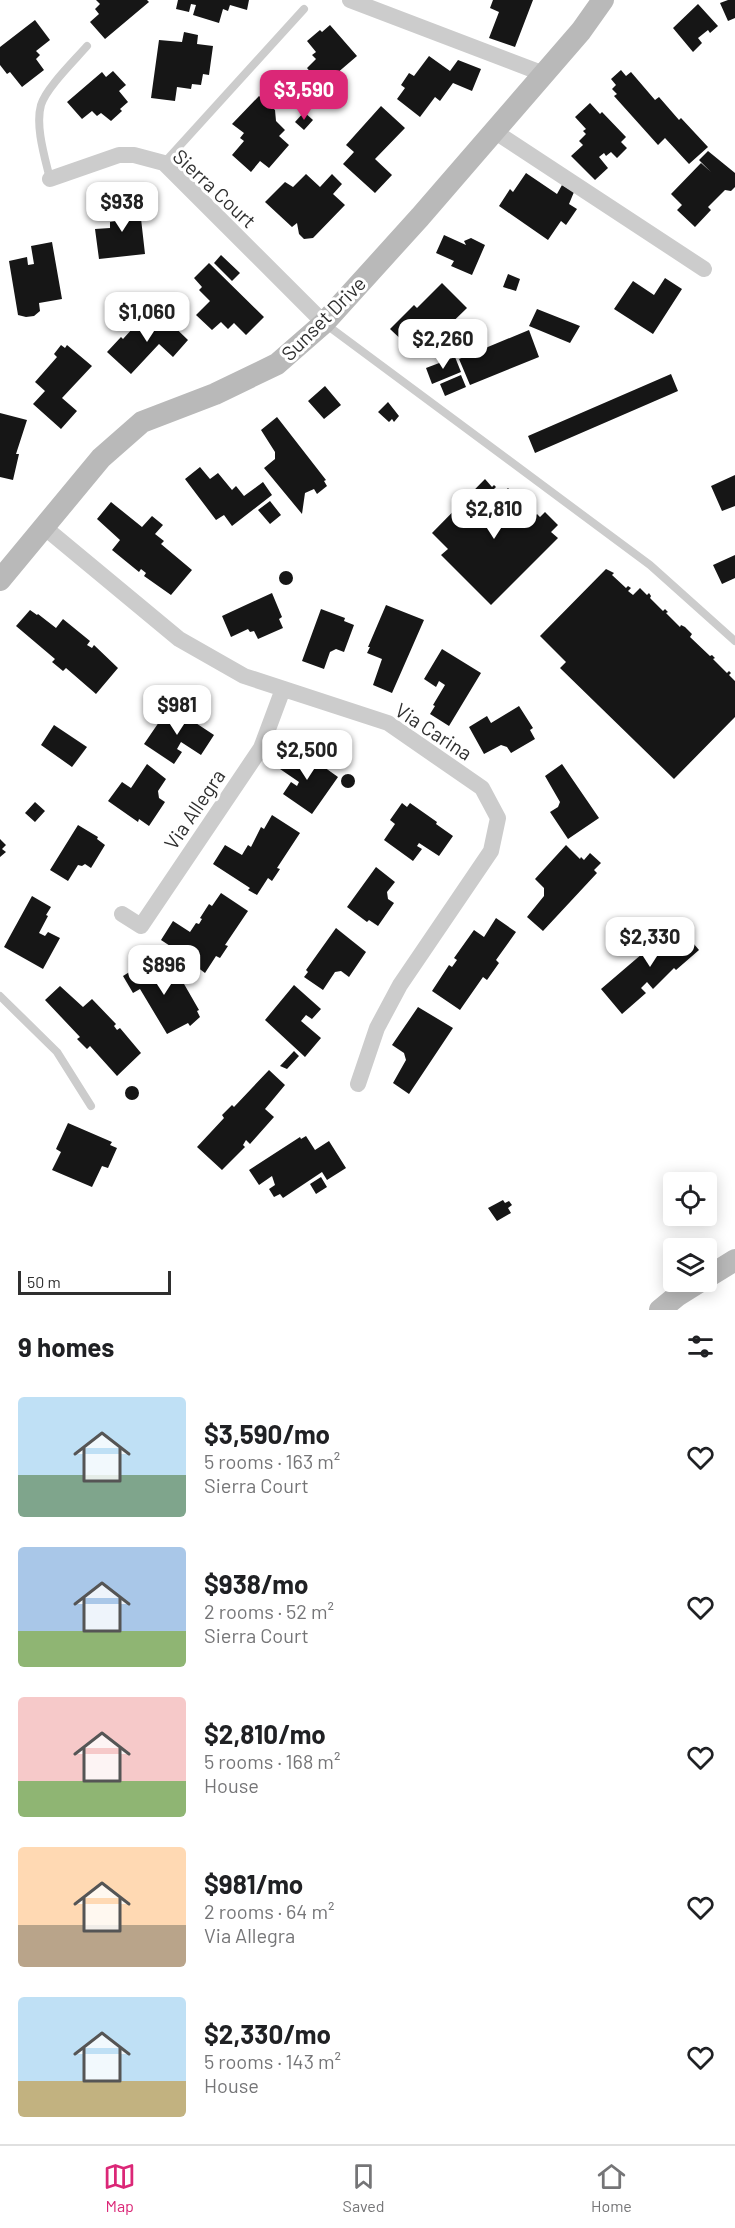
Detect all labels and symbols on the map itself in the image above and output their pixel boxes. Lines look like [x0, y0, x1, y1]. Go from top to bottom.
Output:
pin: $3,590 [255, 70, 353, 121]
street label: Sierra Court [169, 143, 261, 233]
pin: $938 [86, 182, 158, 233]
street label: Sunset Drive [276, 271, 370, 365]
pin: $1,060 [98, 292, 196, 343]
pin: $2,260 [394, 319, 492, 370]
pin: $2,810 [445, 489, 543, 540]
pin: $981 [141, 685, 213, 736]
street label: Via Carina [391, 697, 477, 765]
pin: $2,500 [258, 730, 356, 781]
street label: Via Allegra [159, 764, 229, 854]
pin: $2,330 [601, 917, 699, 968]
pin: $896 [128, 945, 200, 996]
scale bar [18, 1268, 171, 1296]

